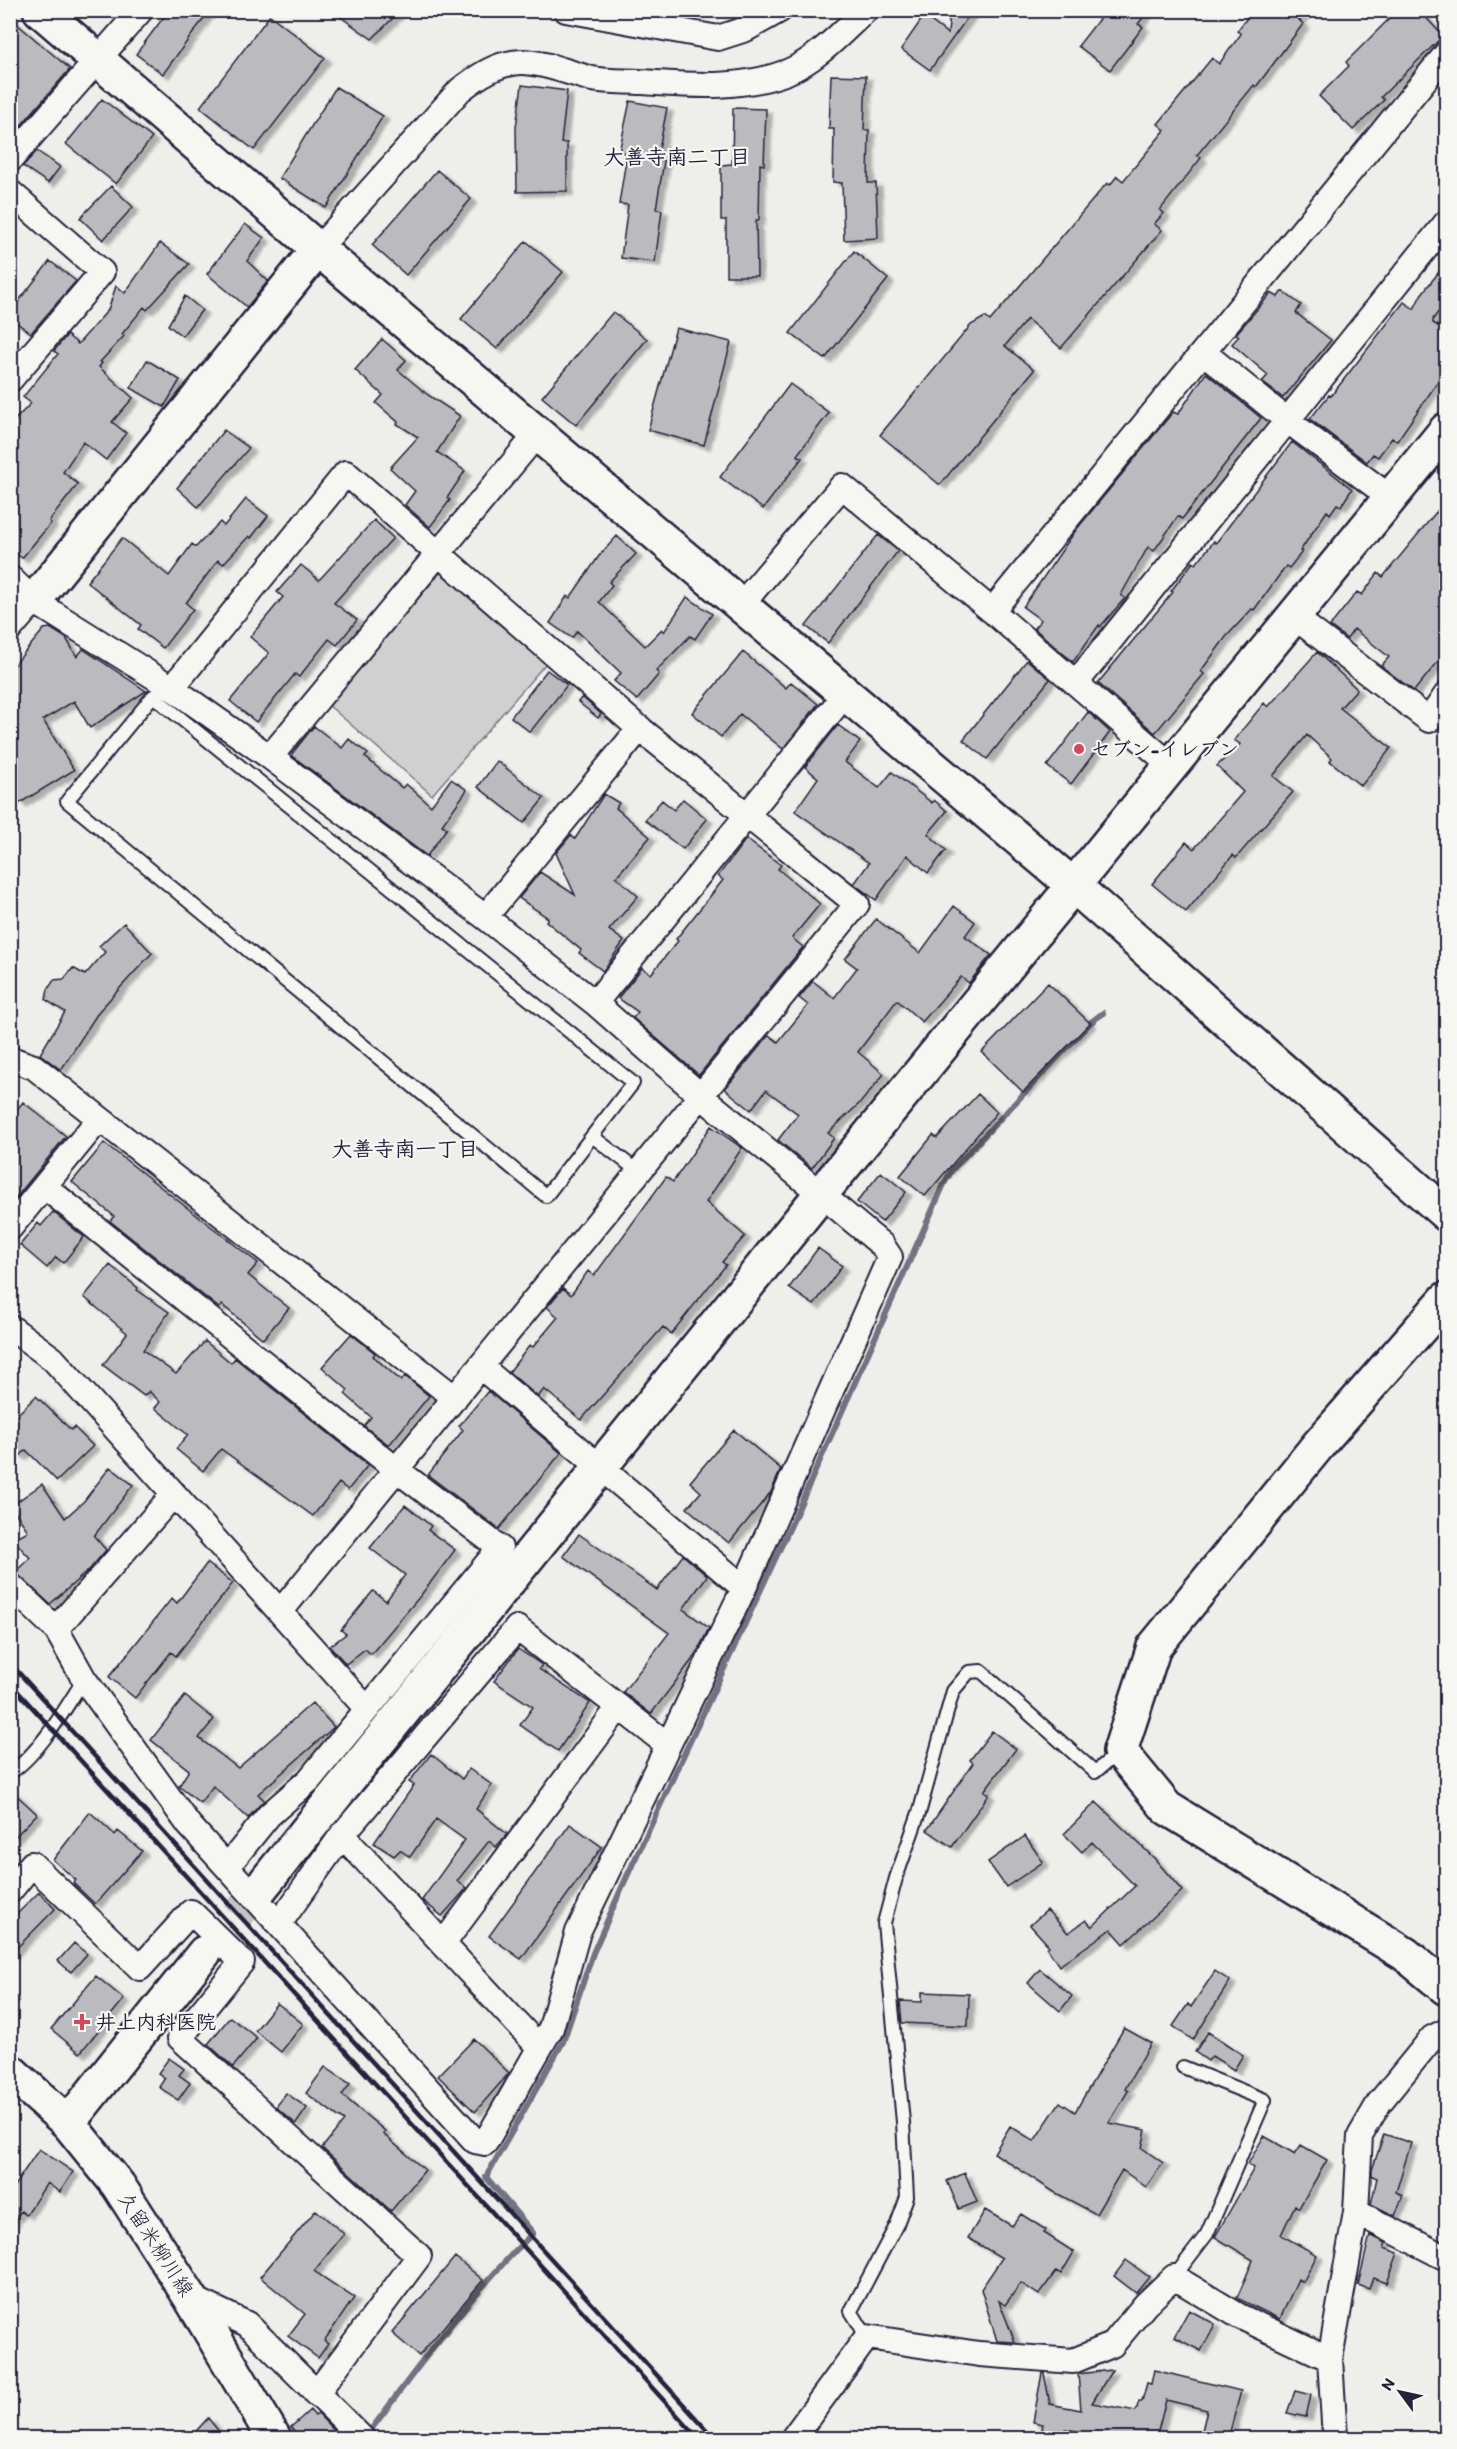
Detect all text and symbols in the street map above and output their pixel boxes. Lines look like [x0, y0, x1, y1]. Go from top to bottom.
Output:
district label: 大善寺南二丁目 [604, 144, 751, 169]
place label: セブン-イレブン [1091, 737, 1239, 761]
marker: セブン-イレブン [1072, 742, 1086, 756]
district label: 大善寺南一丁目 [332, 1136, 479, 1161]
place label: 井上内科医院 [96, 2010, 216, 2034]
marker: 井上内科医院 [73, 2013, 91, 2031]
street label: 久留米柳川線 [113, 2187, 199, 2301]
north arrow [1370, 2362, 1430, 2422]
text: N [1377, 2374, 1399, 2394]

